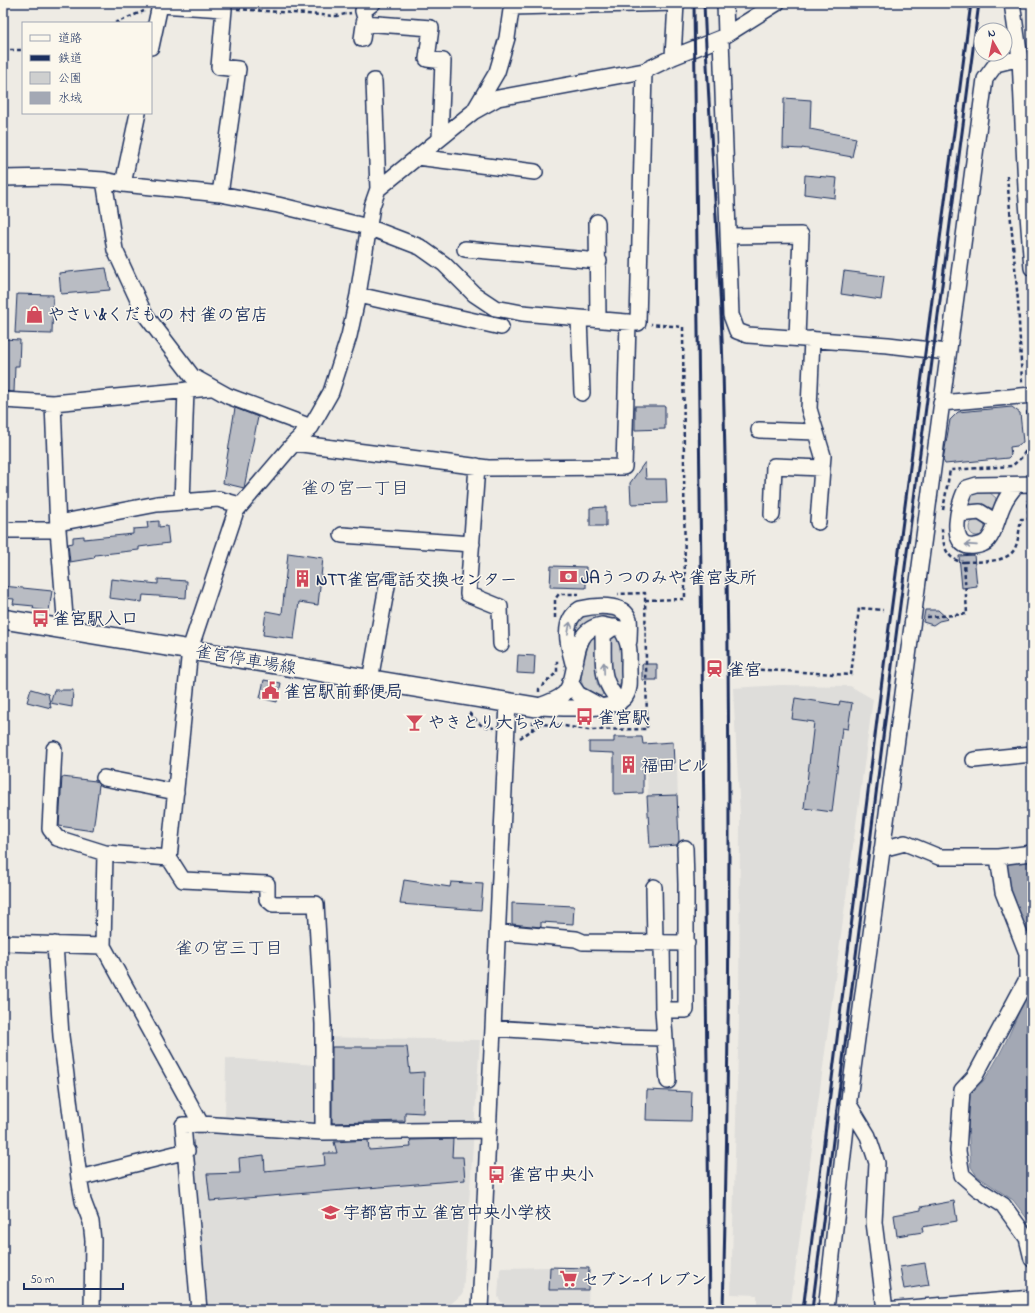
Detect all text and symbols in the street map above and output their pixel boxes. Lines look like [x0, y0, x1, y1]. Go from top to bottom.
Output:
legend [22, 22, 152, 114]
north arrow [973, 22, 1013, 62]
text: N [987, 25, 997, 42]
text: 道路 [58, 30, 82, 48]
text: 鉄道 [58, 50, 82, 68]
text: 公園 [58, 70, 82, 88]
text: 水域 [58, 90, 82, 108]
place label: やさい&くだもの 村 雀の宮店 [48, 303, 268, 328]
shop icon: やさい&くだもの 村 雀の宮店 [25, 304, 45, 324]
district label: 雀の宮一丁目 [301, 477, 409, 503]
one-way arrow [965, 541, 978, 549]
place label: JAうつのみや 雀宮支所 [581, 566, 757, 591]
bank icon: JAうつのみや 雀宮支所 [558, 567, 578, 587]
place label: NTT雀宮電話交換センター [316, 568, 517, 593]
building icon: NTT雀宮電話交換センター [293, 569, 313, 589]
place label: 雀宮駅入口 [53, 607, 138, 632]
bus stop icon: 雀宮駅入口 [30, 608, 50, 628]
one-way arrow [565, 621, 573, 634]
street label: 雀宮停車場線 [193, 639, 298, 682]
place label: 雀宮 [728, 658, 762, 683]
station icon: 雀宮 [705, 659, 725, 679]
one-way arrow [600, 662, 608, 675]
place label: 雀宮駅前郵便局 [284, 680, 403, 705]
public building icon: 雀宮駅前郵便局 [261, 681, 281, 701]
place label: 雀宮駅 [598, 706, 649, 731]
bus stop icon: 雀宮駅 [575, 707, 595, 727]
place label: やきとり大ちゃん [428, 711, 564, 736]
bar icon: やきとり大ちゃん [405, 712, 425, 732]
place label: 福田ビル [641, 754, 709, 779]
building icon: 福田ビル [618, 755, 638, 775]
district label: 雀の宮三丁目 [175, 937, 283, 963]
place label: 雀宮中央小 [509, 1163, 594, 1188]
bus stop icon: 雀宮中央小 [486, 1164, 506, 1184]
place label: 宇都宮市立 雀宮中央小学校 [343, 1201, 551, 1226]
school or university icon: 宇都宮市立 雀宮中央小学校 [320, 1202, 340, 1222]
scale bar [24, 1265, 123, 1291]
place label: セブン-イレブン [582, 1268, 707, 1293]
supermarket icon: セブン-イレブン [559, 1269, 579, 1289]
text: 50 m [30, 1271, 54, 1289]

